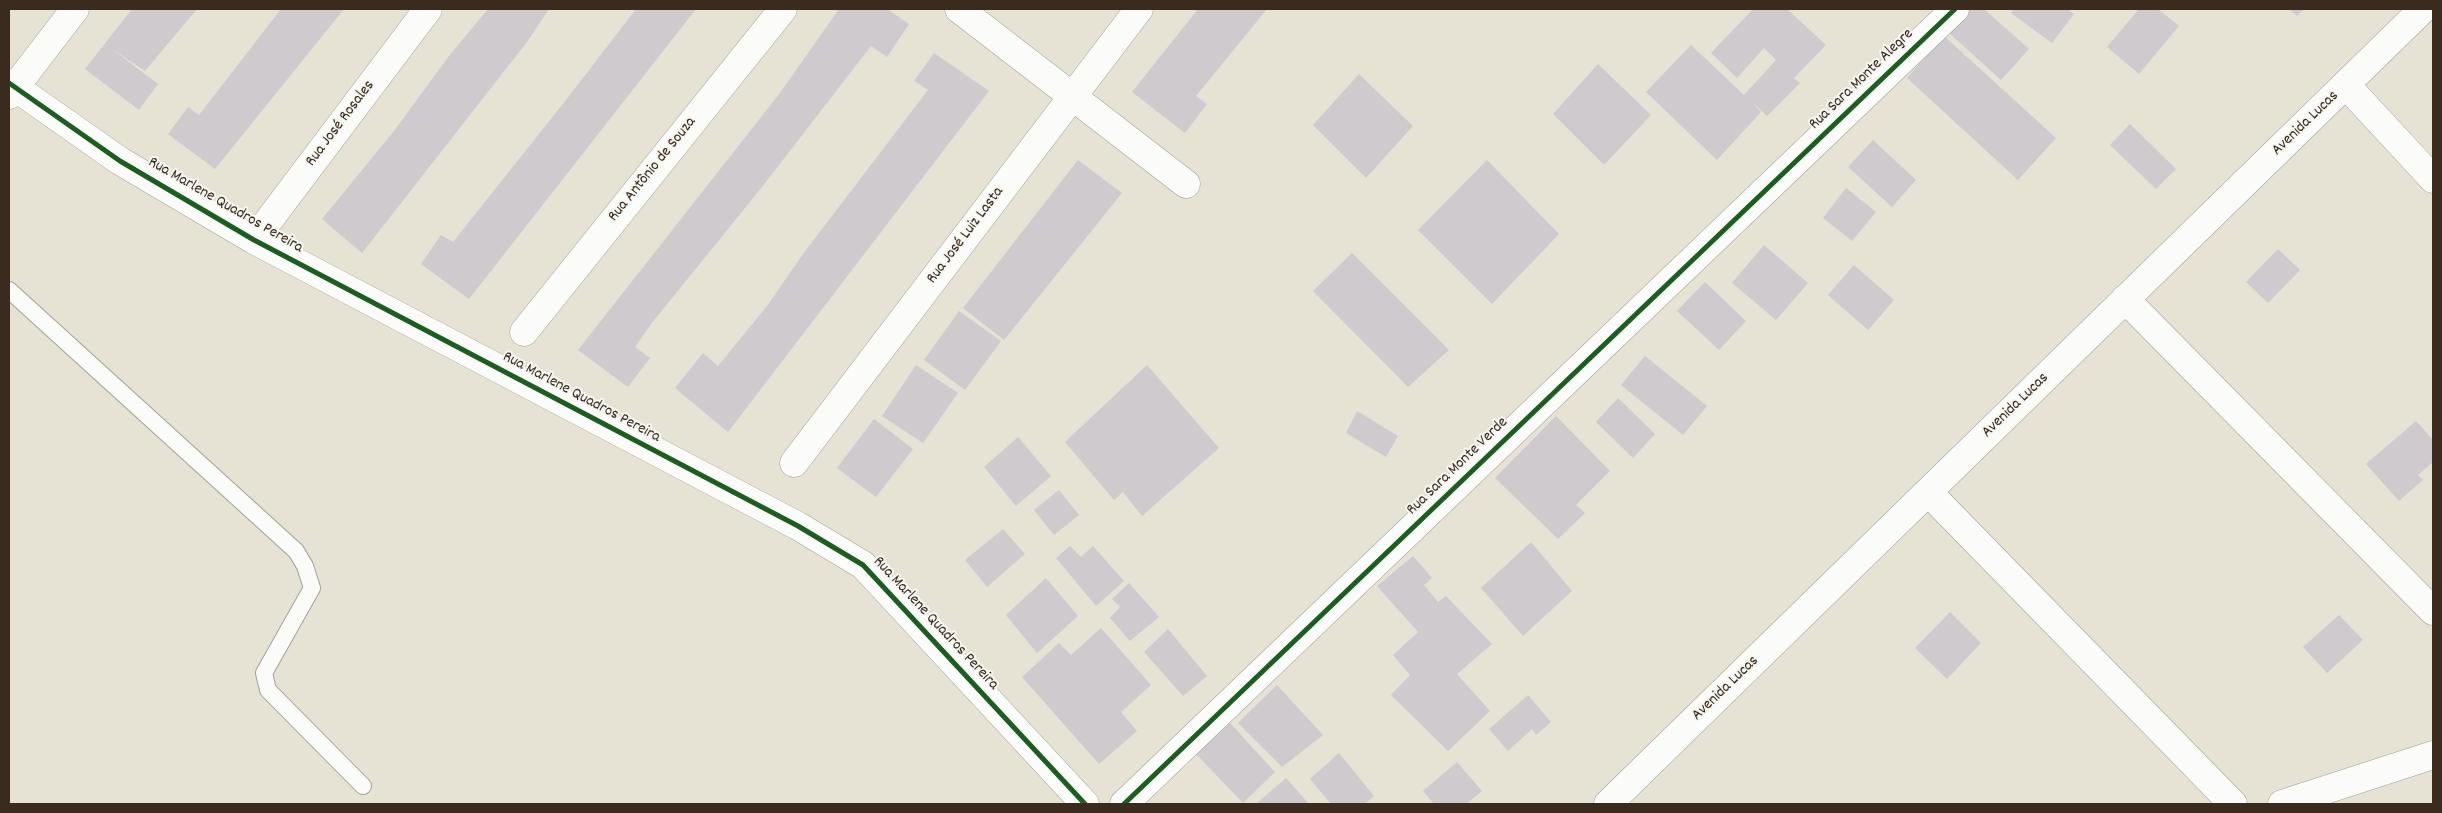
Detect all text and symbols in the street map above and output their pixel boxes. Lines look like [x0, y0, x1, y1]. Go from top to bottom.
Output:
street label: Rua Sara Monte Alegre [1806, 25, 1918, 135]
street label: Rua José Rosales [302, 77, 380, 171]
street label: Avenida Lucas [2269, 87, 2343, 161]
street label: Rua Antônio de Souza [605, 114, 701, 226]
street label: Rua Marlene Quadros Pereira [144, 154, 306, 258]
street label: Rua José Luiz Lasta [923, 184, 1009, 288]
street label: Rua Marlene Quadros Pereira [499, 348, 663, 448]
street label: Avenida Lucas [1979, 369, 2053, 443]
street label: Rua Sara Monte Verde [1403, 414, 1513, 520]
street label: Rua Marlene Quadros Pereira [868, 553, 1002, 695]
street label: Avenida Lucas [1689, 652, 1763, 726]

